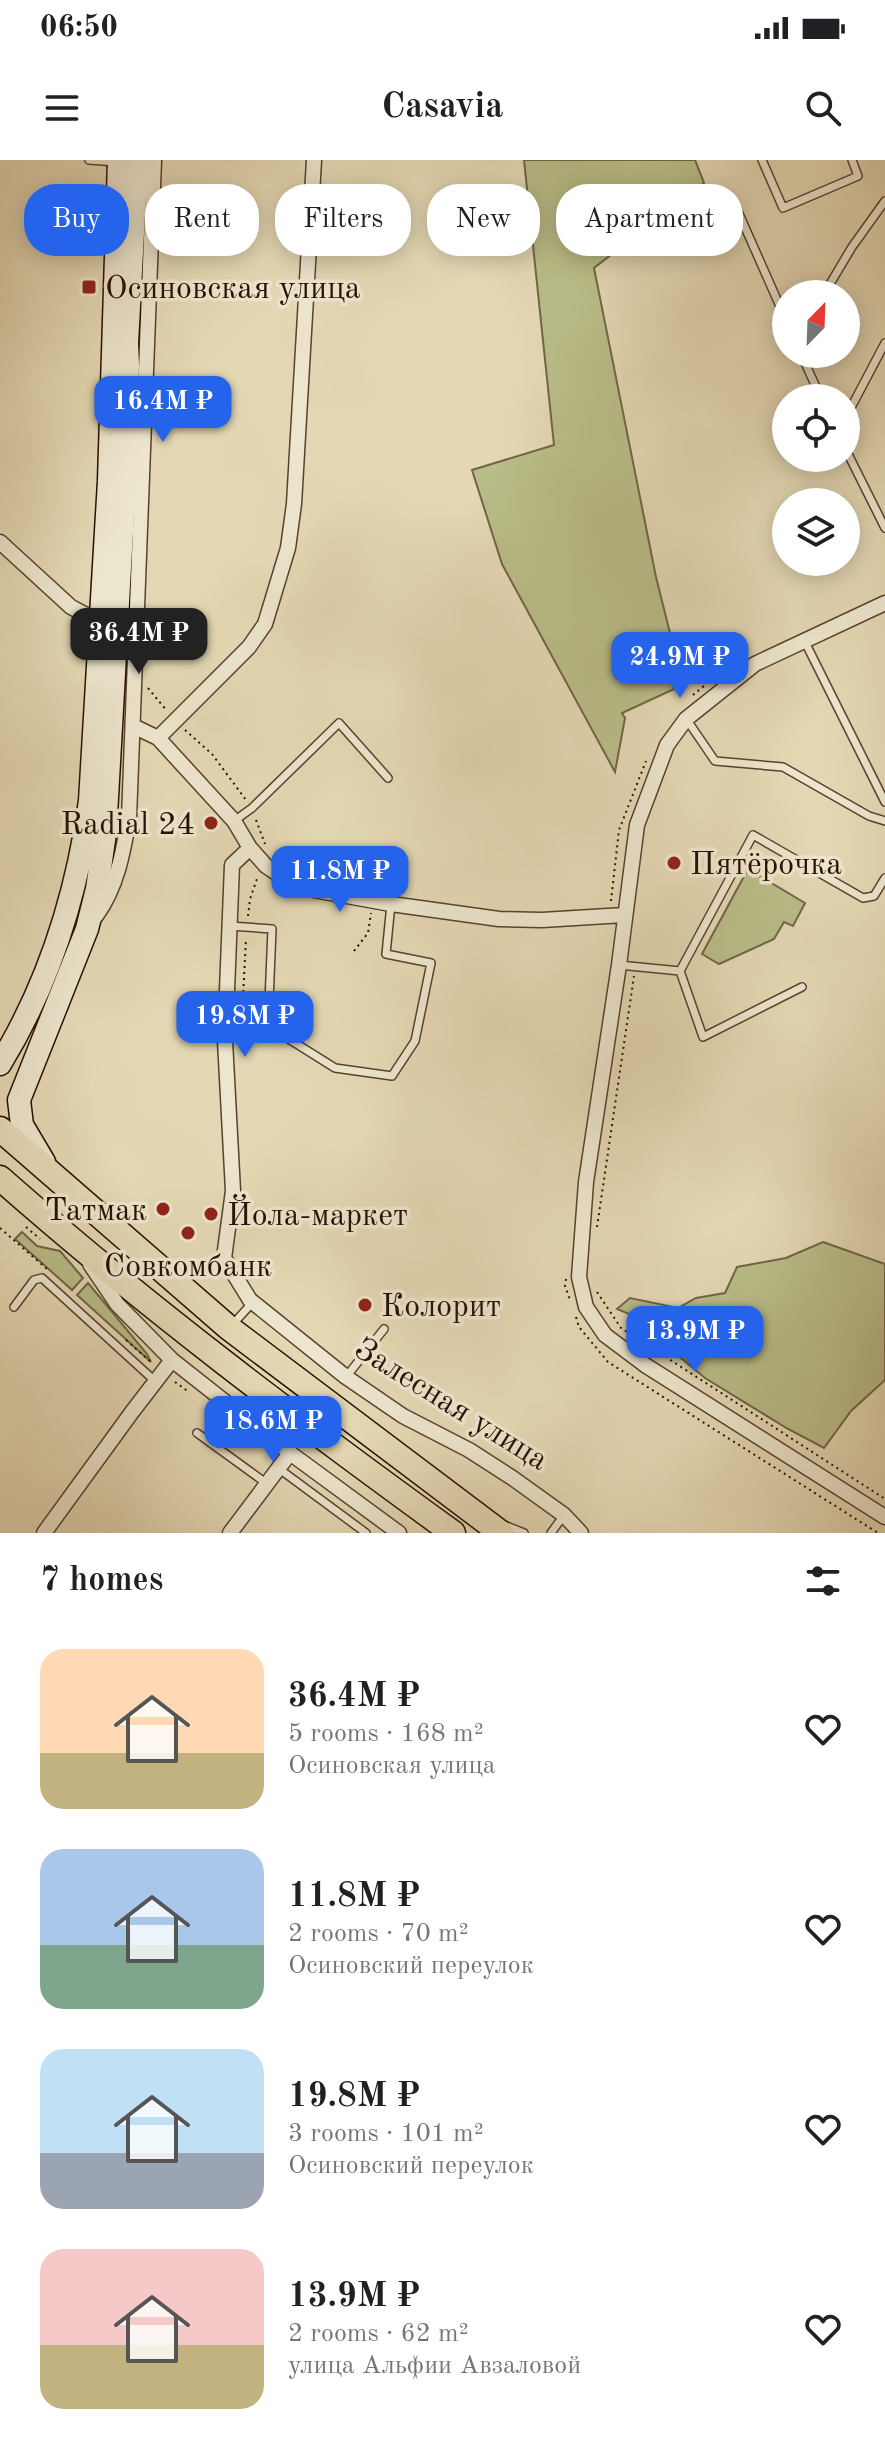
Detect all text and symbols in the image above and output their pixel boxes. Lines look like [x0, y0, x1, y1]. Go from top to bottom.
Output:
text: 06:50 [40, 13, 118, 43]
icon: menu [40, 86, 84, 130]
icon: search [801, 86, 845, 130]
text: Casavia [381, 90, 504, 126]
chip: Buy [24, 184, 129, 256]
chip: Rent [145, 184, 259, 256]
chip: Filters [275, 184, 411, 256]
chip: New [427, 184, 540, 256]
chip: Apartment [556, 184, 743, 256]
place label: Осиновская улица [105, 274, 361, 306]
marker: Осиновская улица [80, 278, 98, 296]
north arrow [772, 280, 860, 368]
map controls [772, 280, 860, 576]
pin: 16.4M ₽ [89, 376, 237, 444]
button: locate [772, 384, 860, 472]
text: 16.4M ₽ [112, 389, 214, 415]
button: layers [772, 488, 860, 576]
pin: 36.4M ₽ [65, 608, 213, 676]
text: 36.4M ₽ [88, 621, 190, 647]
pin: 24.9M ₽ [606, 632, 754, 700]
text: 24.9M ₽ [629, 645, 731, 671]
place label: Radial 24 [60, 810, 195, 842]
marker: Radial 24 [202, 814, 220, 832]
pin: 11.8M ₽ [266, 846, 414, 914]
place label: Пятёрочка [690, 850, 842, 882]
marker: Пятёрочка [665, 854, 683, 872]
text: 11.8M ₽ [289, 859, 391, 885]
pin: 19.8M ₽ [171, 991, 319, 1059]
text: 19.8M ₽ [194, 1004, 296, 1030]
place label: Йола-маркет [227, 1194, 408, 1233]
place label: Татмак [45, 1196, 147, 1228]
marker: Татмак [154, 1200, 172, 1218]
marker: Йола-маркет [202, 1205, 220, 1223]
marker: Совкомбанк [179, 1224, 197, 1242]
place label: Совкомбанк [104, 1252, 272, 1284]
place label: Колорит [381, 1292, 501, 1324]
marker: Колорит [356, 1296, 374, 1314]
pin: 13.9M ₽ [621, 1306, 769, 1374]
text: 13.9M ₽ [644, 1319, 746, 1345]
street label: Залесная улица [348, 1333, 553, 1478]
pin: 18.6M ₽ [199, 1396, 347, 1464]
text: 18.6M ₽ [222, 1409, 324, 1435]
icon: filters [801, 1559, 845, 1603]
text: 7 homes [40, 1564, 163, 1598]
text: 36.4M ₽ [288, 1680, 420, 1714]
icon: home [104, 1681, 200, 1777]
icon: heart [801, 1707, 845, 1751]
text: 5 rooms · 168 m² [288, 1721, 484, 1747]
text: Осиновская улица [288, 1753, 496, 1779]
text: 11.8M ₽ [288, 1880, 420, 1914]
icon: home [104, 1881, 200, 1977]
icon: heart [801, 1907, 845, 1951]
text: 2 rooms · 70 m² [288, 1921, 469, 1947]
text: Осиновский переулок [288, 1953, 534, 1979]
text: 19.8M ₽ [288, 2080, 420, 2114]
icon: home [104, 2081, 200, 2177]
icon: heart [801, 2107, 845, 2151]
text: 3 rooms · 101 m² [288, 2121, 484, 2147]
text: Осиновский переулок [288, 2153, 534, 2179]
text: 13.9M ₽ [288, 2280, 420, 2314]
icon: home [104, 2281, 200, 2377]
icon: heart [801, 2307, 845, 2351]
text: 2 rooms · 62 m² [288, 2321, 469, 2347]
text: улица Альфии Авзаловой [288, 2353, 581, 2379]

